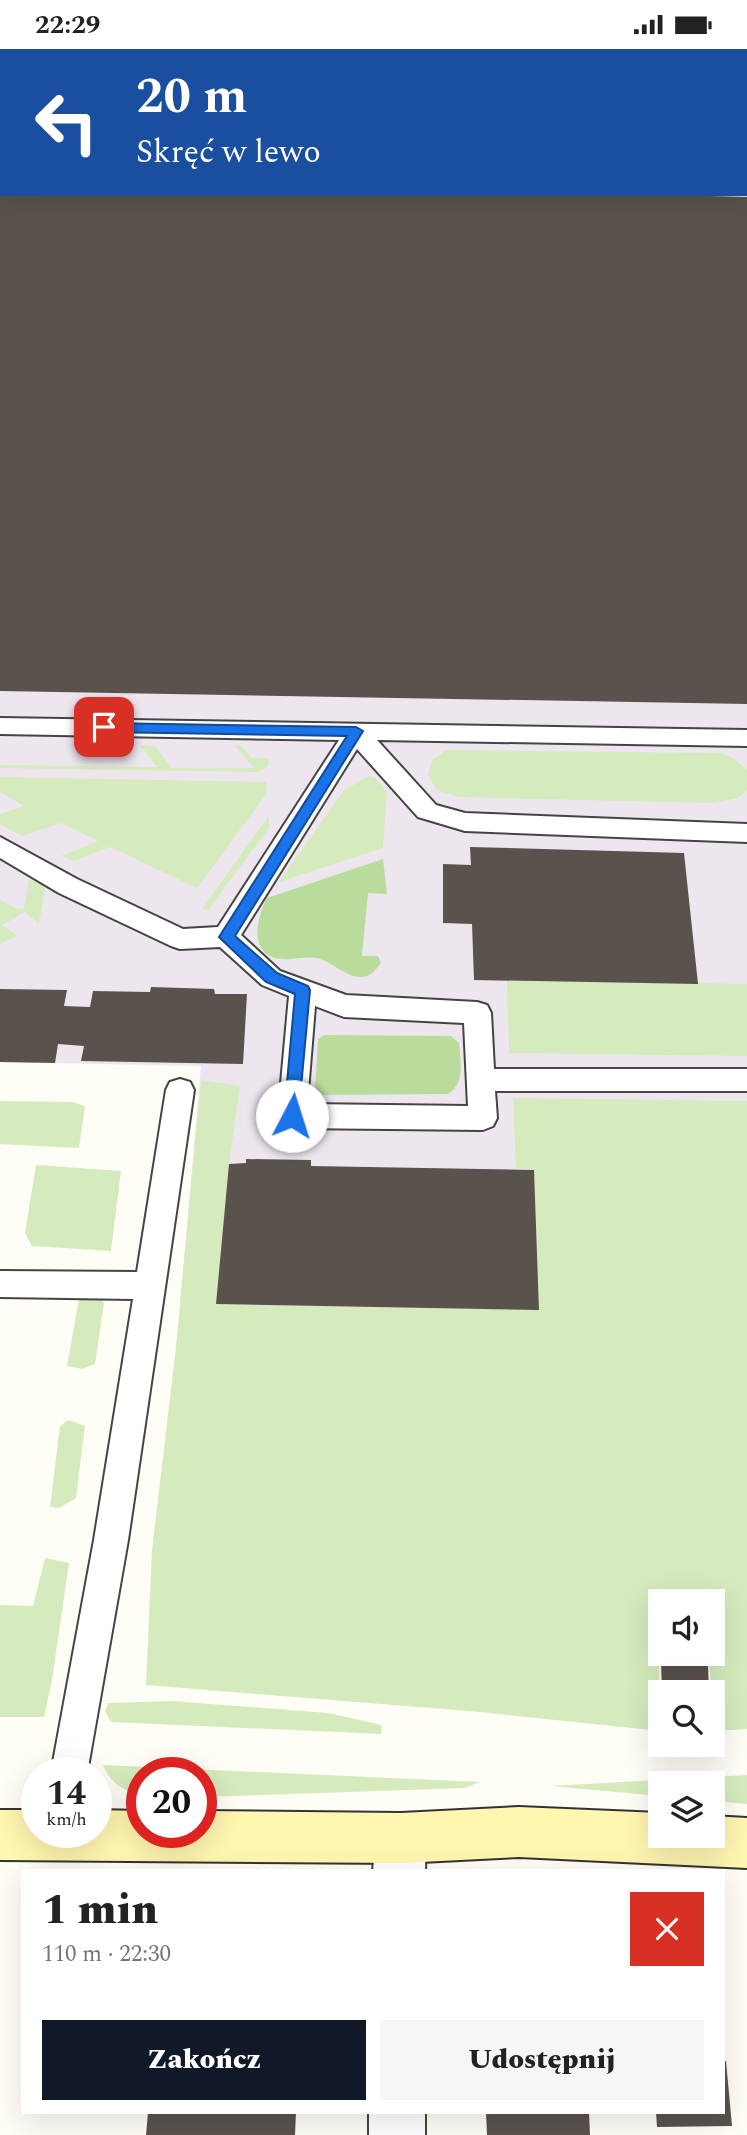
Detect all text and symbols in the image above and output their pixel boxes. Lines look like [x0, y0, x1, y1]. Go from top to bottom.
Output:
text: 22:29 [35, 5, 100, 45]
text: 20 m [136, 60, 247, 135]
icon: left [21, 77, 112, 168]
text: Skręć w lewo [136, 128, 321, 177]
pin [74, 697, 134, 757]
icon: arrive [85, 708, 123, 746]
position arrow [255, 1079, 329, 1153]
map controls [648, 1589, 725, 1848]
button: sound [648, 1589, 725, 1666]
button: search [648, 1680, 725, 1757]
speed limit sign: 20 [126, 1757, 217, 1848]
text: 14 [47, 1767, 86, 1820]
button: layers [648, 1771, 725, 1848]
text: km/h [46, 1806, 87, 1833]
text: 1 min [42, 1879, 158, 1942]
button: close [630, 1892, 704, 1966]
text: 110 m · 22:30 [42, 1937, 171, 1972]
button: Zakończ [42, 2020, 366, 2100]
button: Udostępnij [380, 2020, 704, 2100]

